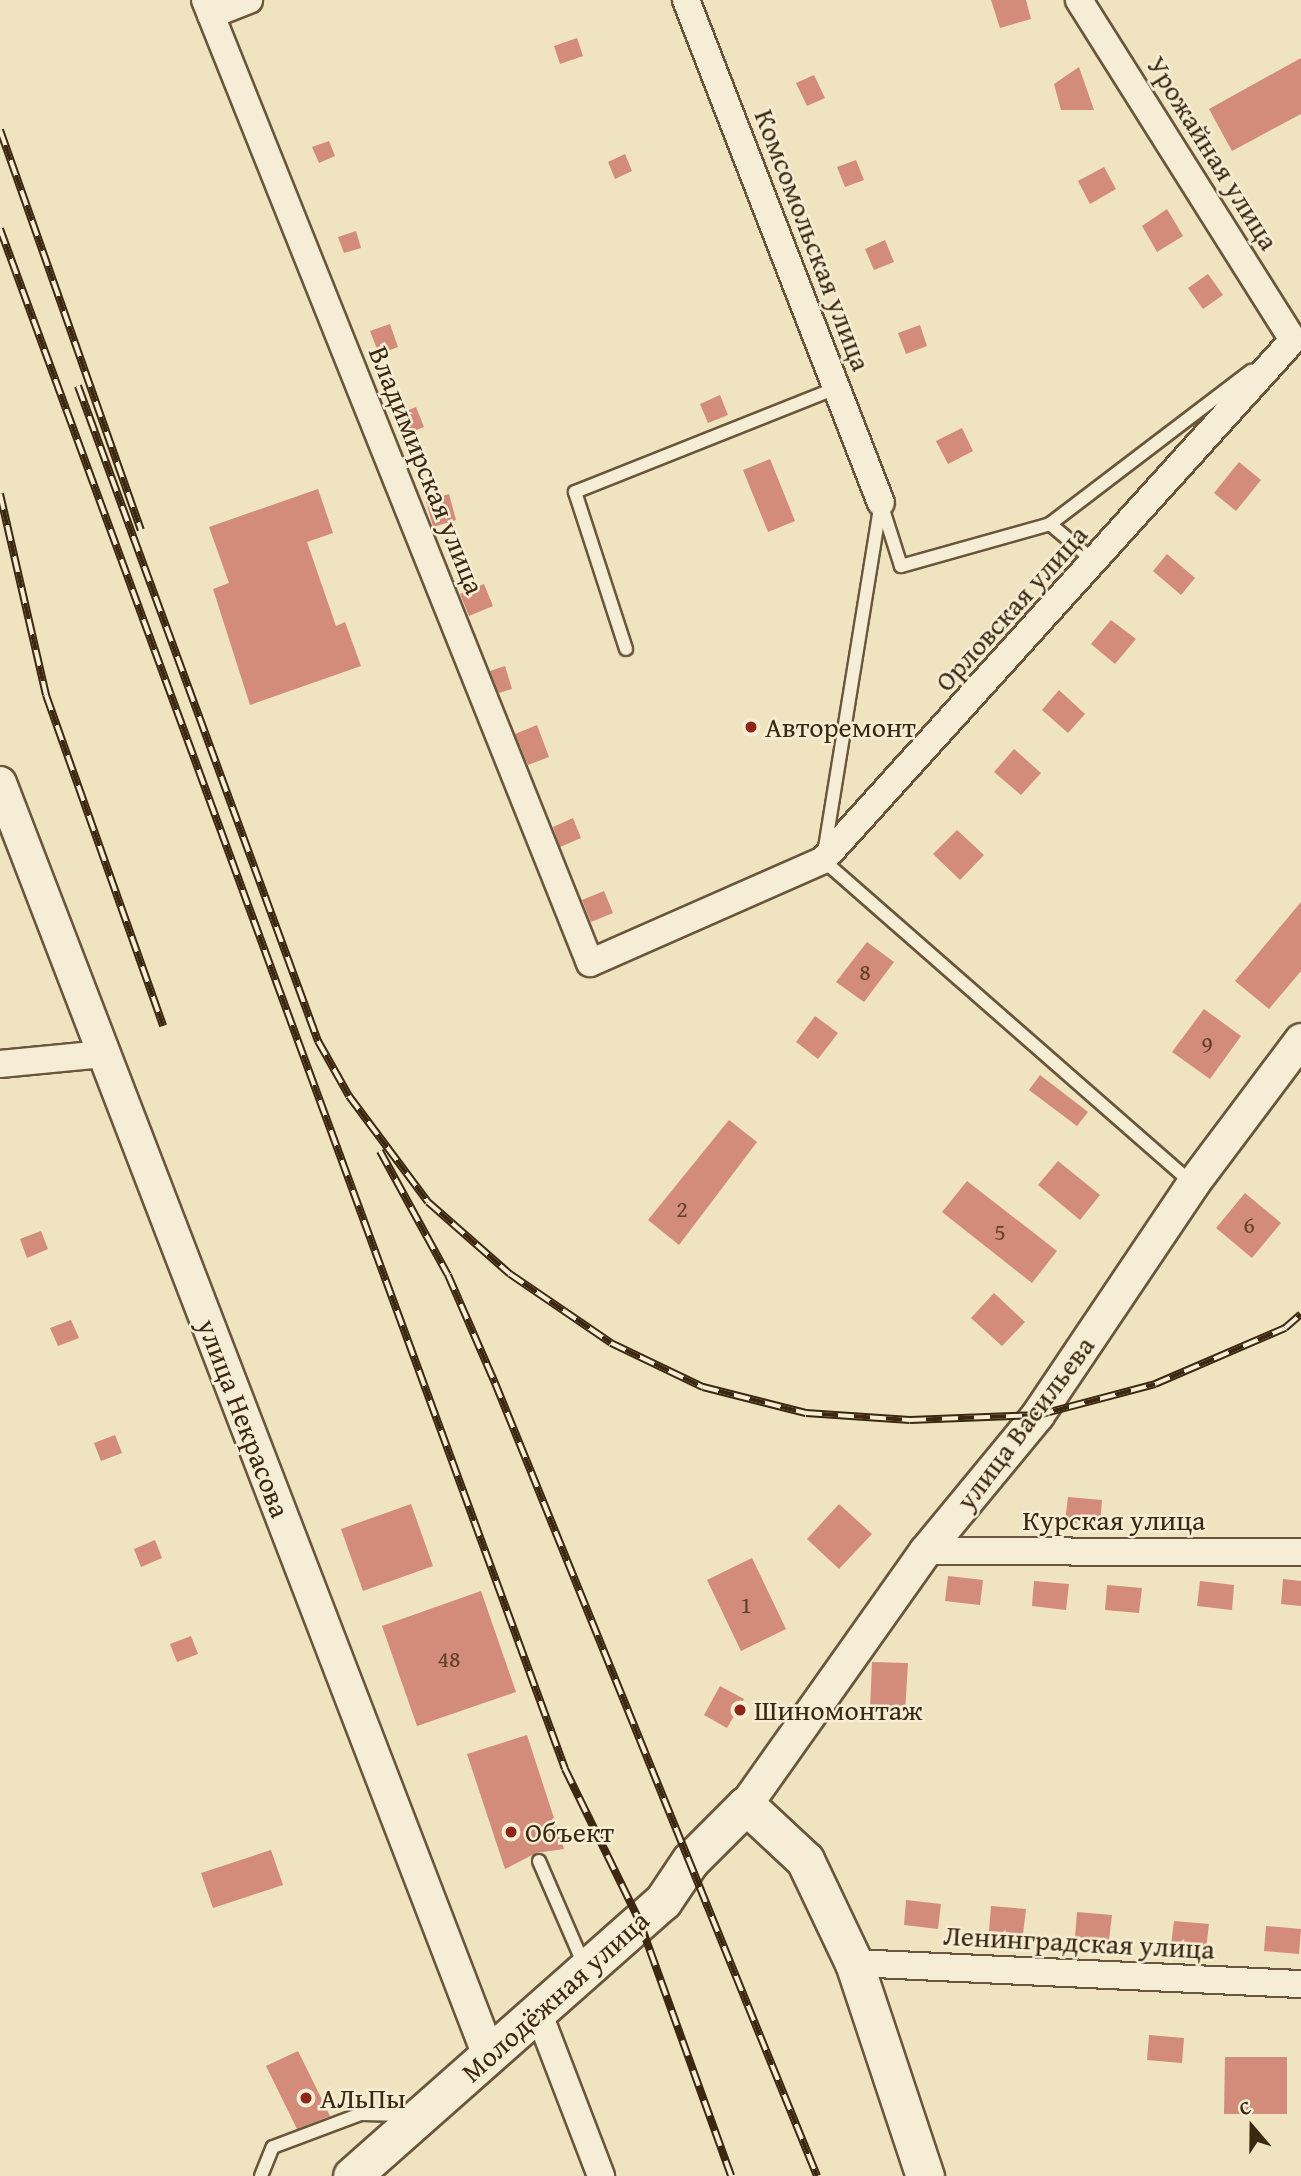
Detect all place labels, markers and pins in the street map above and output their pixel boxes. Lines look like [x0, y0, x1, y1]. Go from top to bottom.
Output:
place label: Авторемонт [765, 710, 916, 744]
marker: Авторемонт [743, 719, 759, 735]
place label: Шиномонтаж [754, 1693, 922, 1727]
marker: Шиномонтаж [732, 1702, 748, 1718]
place label: Объект [525, 1815, 614, 1849]
marker: Объект [503, 1824, 519, 1840]
place label: АЛьПы [320, 2081, 406, 2115]
marker: АЛьПы [298, 2090, 314, 2106]

